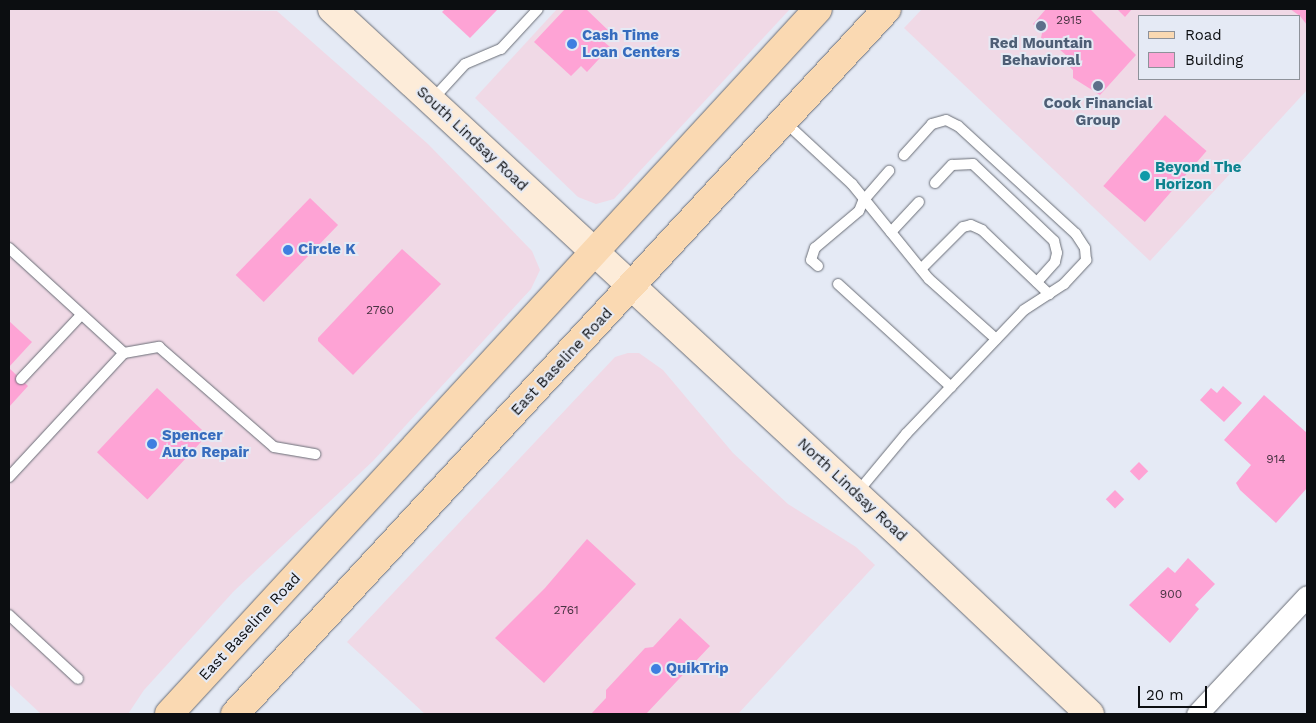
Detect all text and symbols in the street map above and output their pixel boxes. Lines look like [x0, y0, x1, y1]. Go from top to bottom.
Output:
house number: 2915 [1056, 14, 1082, 28]
legend [1138, 15, 1301, 80]
marker: Red Mountain Behavioral [1035, 20, 1047, 32]
place label: Cash Time Loan Centers [582, 26, 680, 61]
text: Road [1185, 26, 1222, 44]
place label: Red Mountain Behavioral [990, 34, 1092, 69]
marker: Cash Time Loan Centers [566, 38, 578, 50]
text: Building [1185, 51, 1243, 69]
marker: Cook Financial Group [1092, 80, 1104, 92]
street label: South Lindsay Road [413, 83, 531, 195]
place label: Cook Financial Group [1043, 94, 1153, 129]
place label: Beyond The Horizon [1155, 158, 1242, 193]
marker: Beyond The Horizon [1139, 170, 1151, 182]
place label: Circle K [298, 241, 356, 259]
marker: Circle K [282, 244, 294, 256]
house number: 2760 [366, 304, 394, 318]
street label: East Baseline Road [508, 304, 616, 420]
place label: Spencer Auto Repair [162, 426, 249, 461]
street label: North Lindsay Road [793, 435, 911, 545]
marker: Spencer Auto Repair [146, 438, 158, 450]
house number: 914 [1266, 453, 1286, 467]
street label: East Baseline Road [196, 569, 304, 685]
house number: 900 [1160, 588, 1182, 602]
house number: 2761 [553, 604, 579, 618]
place label: QuikTrip [666, 660, 729, 678]
marker: QuikTrip [650, 663, 662, 675]
scale bar [1141, 676, 1210, 708]
text: 20 m [1146, 686, 1184, 704]

